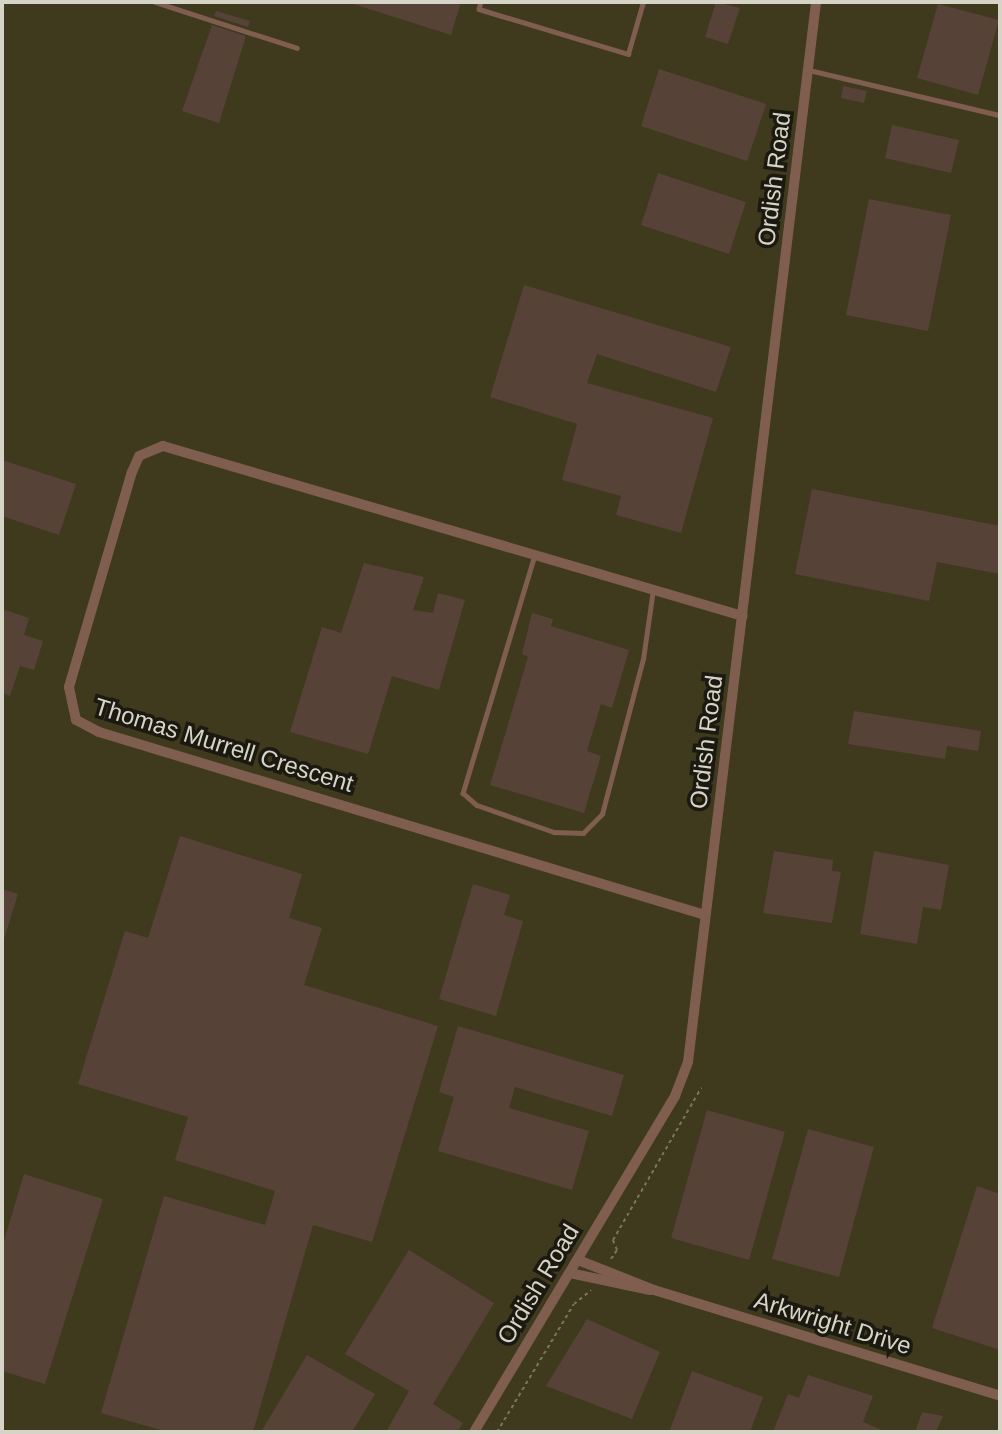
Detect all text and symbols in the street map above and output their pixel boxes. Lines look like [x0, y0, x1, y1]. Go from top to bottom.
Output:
street label: Ordish Road [751, 110, 797, 248]
street label: Ordish Road [683, 673, 729, 811]
street label: Thomas Murrell Crescent [91, 692, 357, 798]
street label: Ordish Road [491, 1219, 585, 1349]
street label: Arkwright Drive [751, 1285, 915, 1361]

